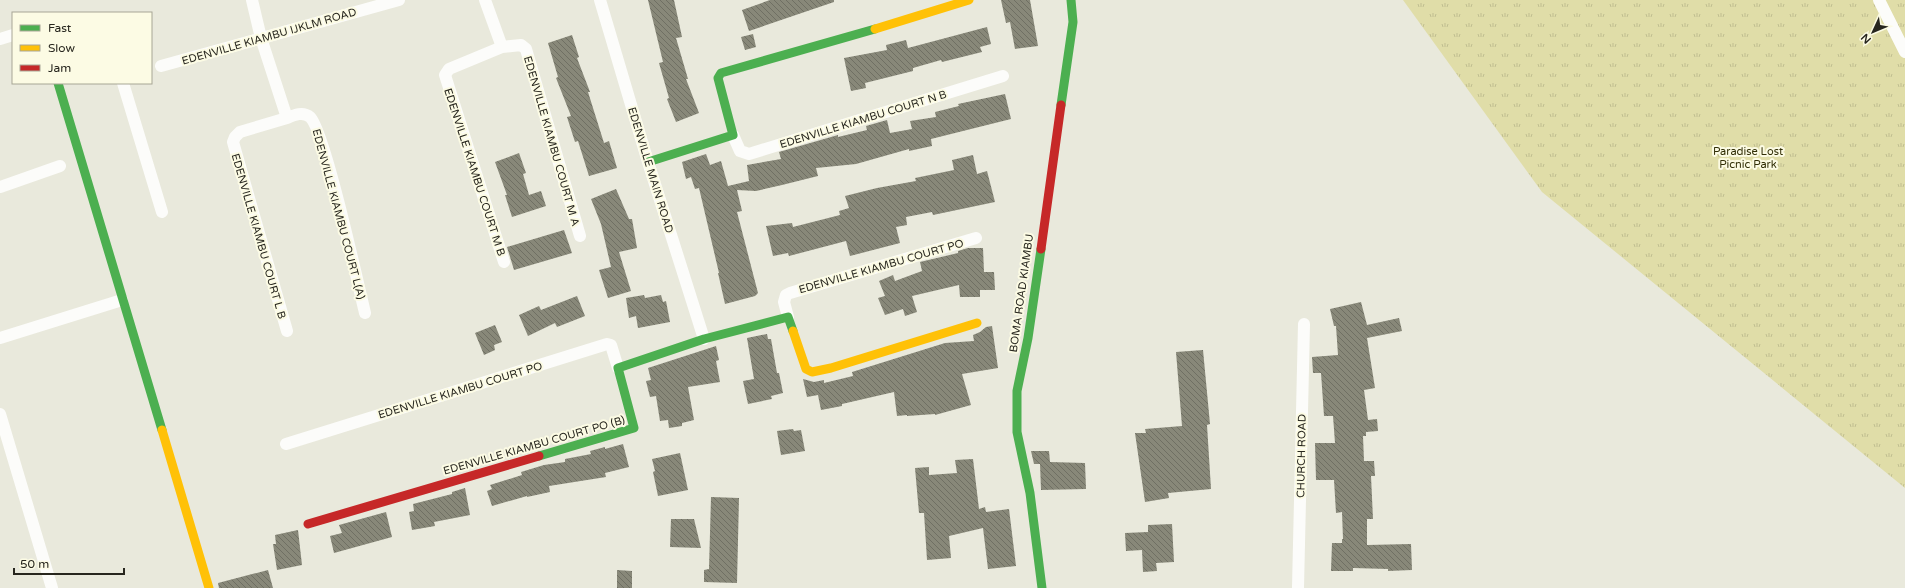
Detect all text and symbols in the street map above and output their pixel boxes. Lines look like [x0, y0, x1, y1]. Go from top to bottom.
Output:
street label: EDENVILLE KIAMBU IJKLM ROAD [180, 5, 358, 68]
legend [12, 12, 152, 84]
north arrow [1853, 12, 1893, 52]
text: Fast [48, 21, 72, 35]
text: N [1858, 31, 1874, 46]
text: Slow [48, 41, 75, 55]
street label: EDENVILLE KIAMBU COURT M A [521, 55, 582, 228]
text: Jam [48, 61, 71, 75]
street label: EDENVILLE KIAMBU COURT M B [441, 87, 508, 258]
street label: EDENVILLE KIAMBU COURT N B [778, 88, 949, 151]
street label: EDENVILLE MAIN ROAD [625, 106, 676, 235]
street label: EDENVILLE KIAMBU COURT L(A) [309, 128, 368, 301]
park label: Paradise Lost Picnic Park [1713, 145, 1783, 171]
street label: EDENVILLE KIAMBU COURT L B [229, 152, 289, 321]
street label: BOMA ROAD KIAMBU [1007, 233, 1036, 353]
street label: EDENVILLE KIAMBU COURT PO [797, 237, 965, 296]
street label: EDENVILLE KIAMBU COURT PO [376, 359, 544, 422]
street label: EDENVILLE KIAMBU COURT PO (B) [442, 413, 626, 478]
street label: CHURCH ROAD [1294, 414, 1309, 498]
scale bar [14, 550, 124, 576]
text: 50 m [20, 557, 49, 571]

